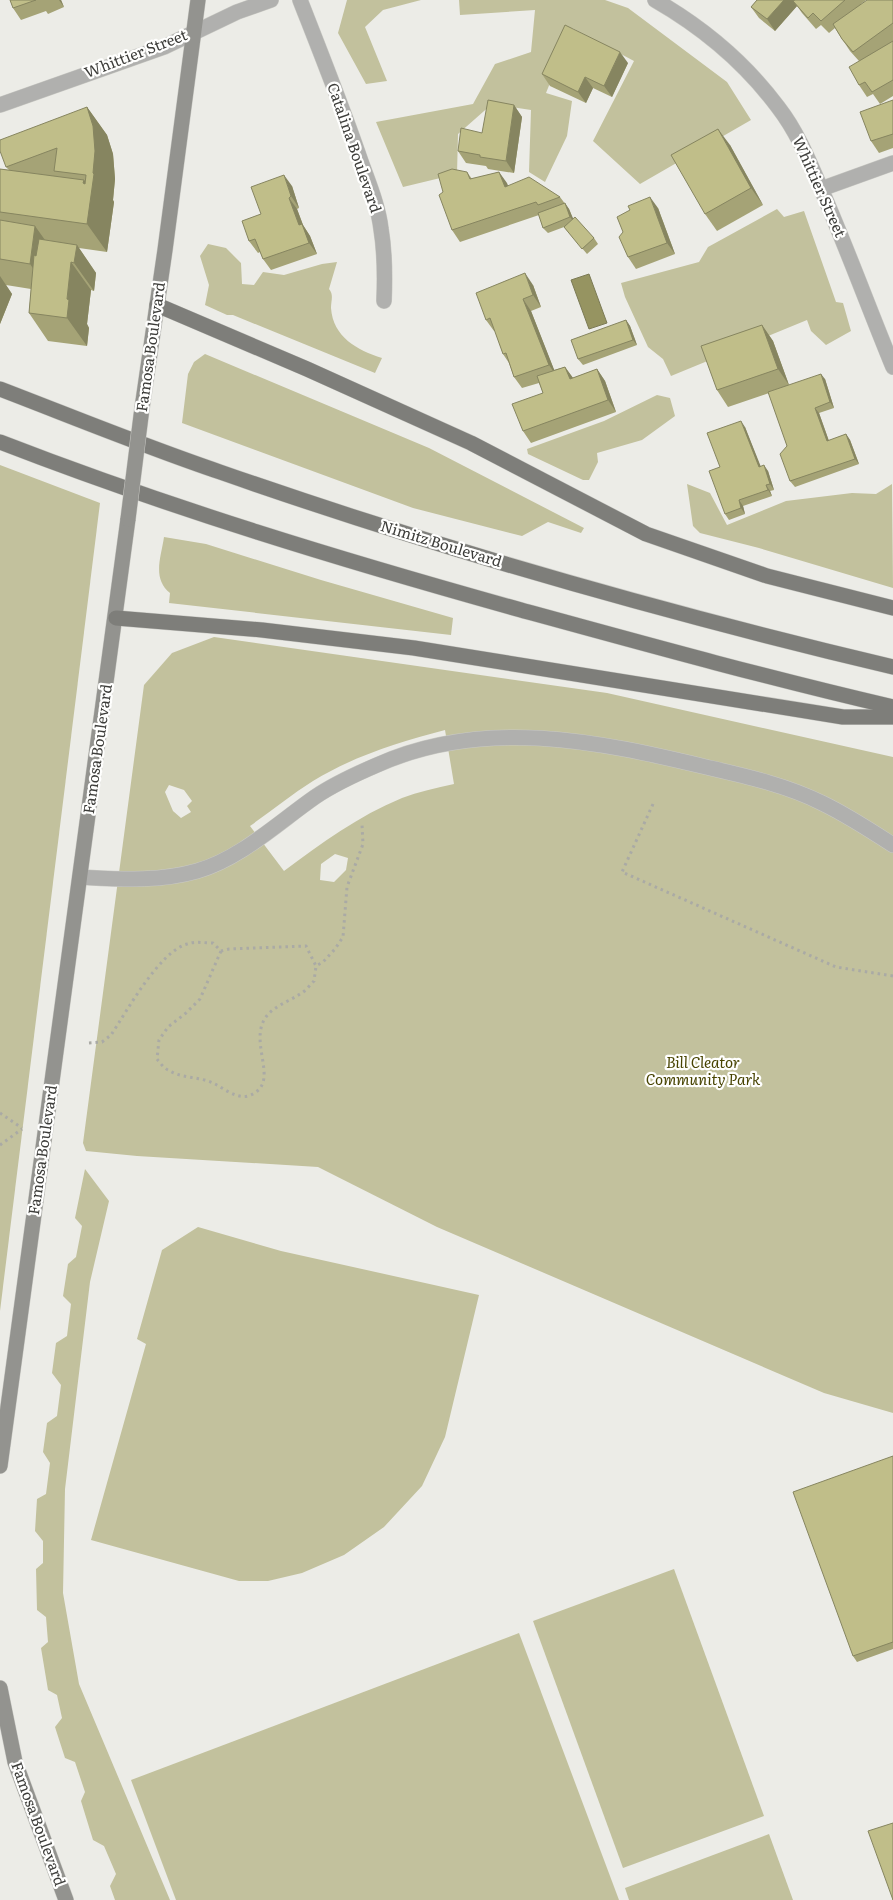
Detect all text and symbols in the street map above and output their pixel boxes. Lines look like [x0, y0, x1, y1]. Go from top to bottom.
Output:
street label: Whittier Street [81, 22, 190, 83]
street label: Catalina Boulevard [322, 79, 388, 216]
street label: Whittier Street [788, 132, 853, 241]
street label: Famosa Boulevard [129, 280, 170, 413]
street label: Nimitz Boulevard [378, 513, 505, 572]
street label: Famosa Boulevard [76, 682, 117, 815]
park label: Bill Cleator Community Park [646, 1050, 761, 1090]
street label: Famosa Boulevard [21, 1083, 62, 1216]
street label: Famosa Boulevard [6, 1758, 73, 1889]

